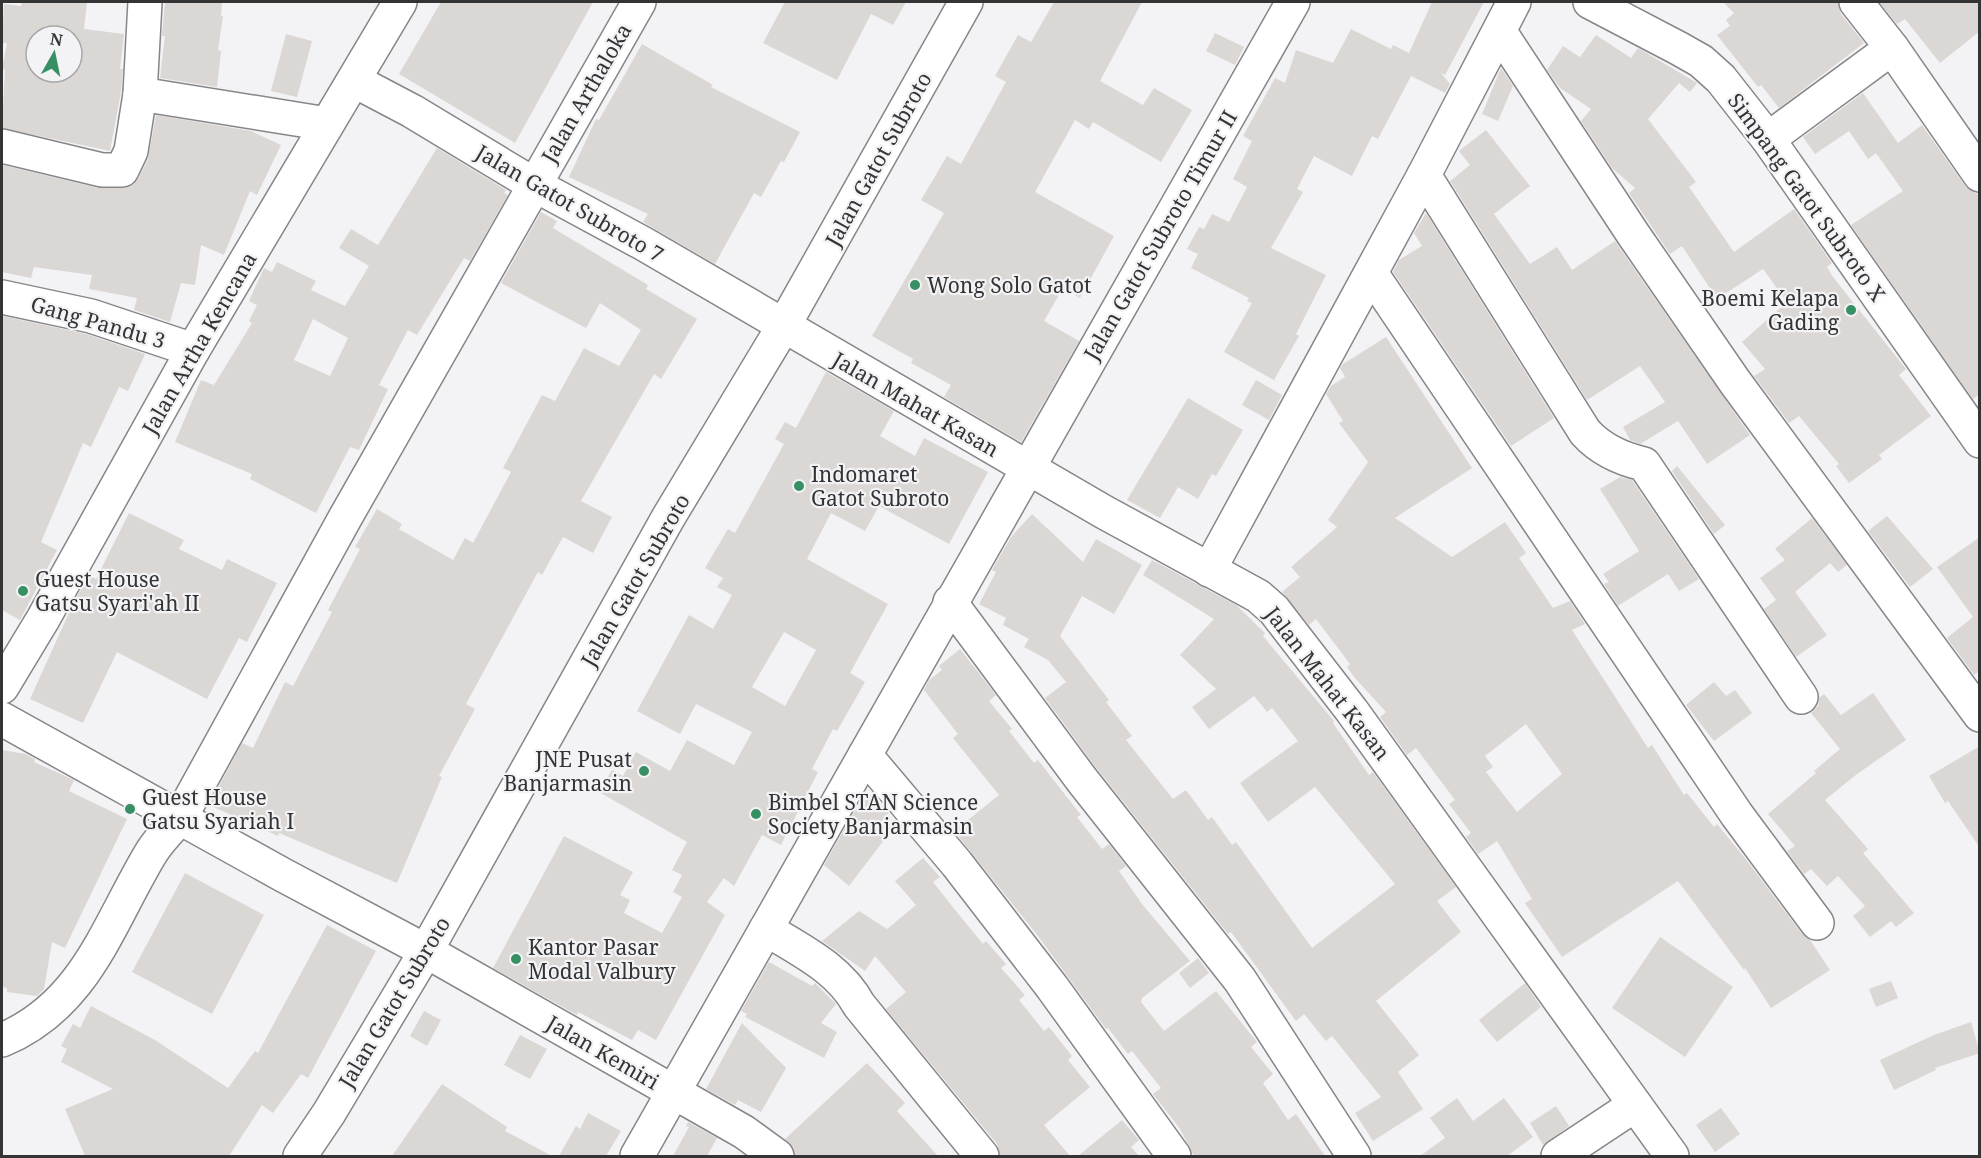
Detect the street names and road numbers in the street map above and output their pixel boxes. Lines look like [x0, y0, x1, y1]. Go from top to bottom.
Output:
street label: Jalan Arthaloka [534, 18, 637, 169]
street label: Jalan Gatot Subroto [818, 67, 938, 252]
street label: Simpang Gatot Subroto X [1722, 87, 1892, 307]
street label: Jalan Gatot Subroto Timur II [1076, 105, 1243, 366]
street label: Jalan Gatot Subroto 7 [470, 137, 669, 268]
street label: Jalan Artha Kencana [135, 247, 263, 440]
street label: Gang Pandu 3 [28, 289, 168, 355]
street label: Jalan Mahat Kasan [827, 344, 1004, 463]
street label: Jalan Gatot Subroto [574, 489, 696, 672]
street label: Jalan Mahat Kasan [1259, 600, 1397, 766]
street label: Jalan Gatot Subroto [331, 911, 456, 1094]
street label: Jalan Kemiri [541, 1008, 665, 1096]

